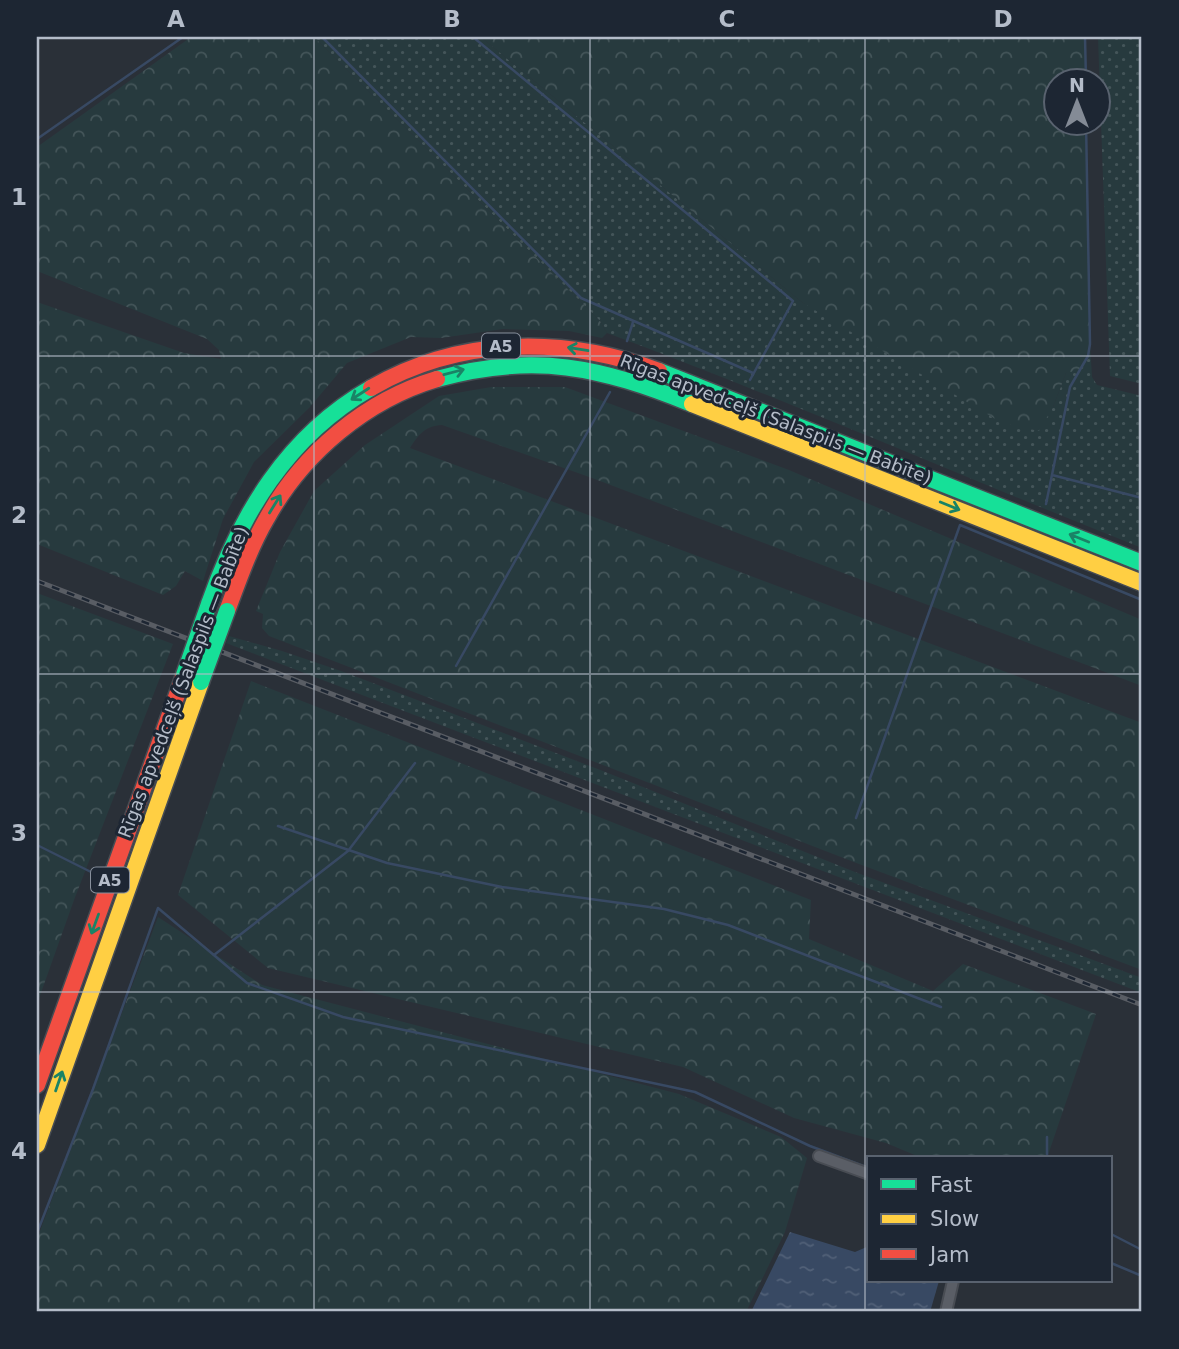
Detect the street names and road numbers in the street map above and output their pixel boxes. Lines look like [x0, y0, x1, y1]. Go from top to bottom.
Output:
road number: A5 [482, 334, 520, 358]
street label: Rīgas apvedceļš (Salaspils — Babīte) [617, 350, 935, 488]
street label: Rīgas apvedceļš (Salaspils — Babīte) [114, 523, 252, 841]
road number: A5 [91, 867, 129, 892]

